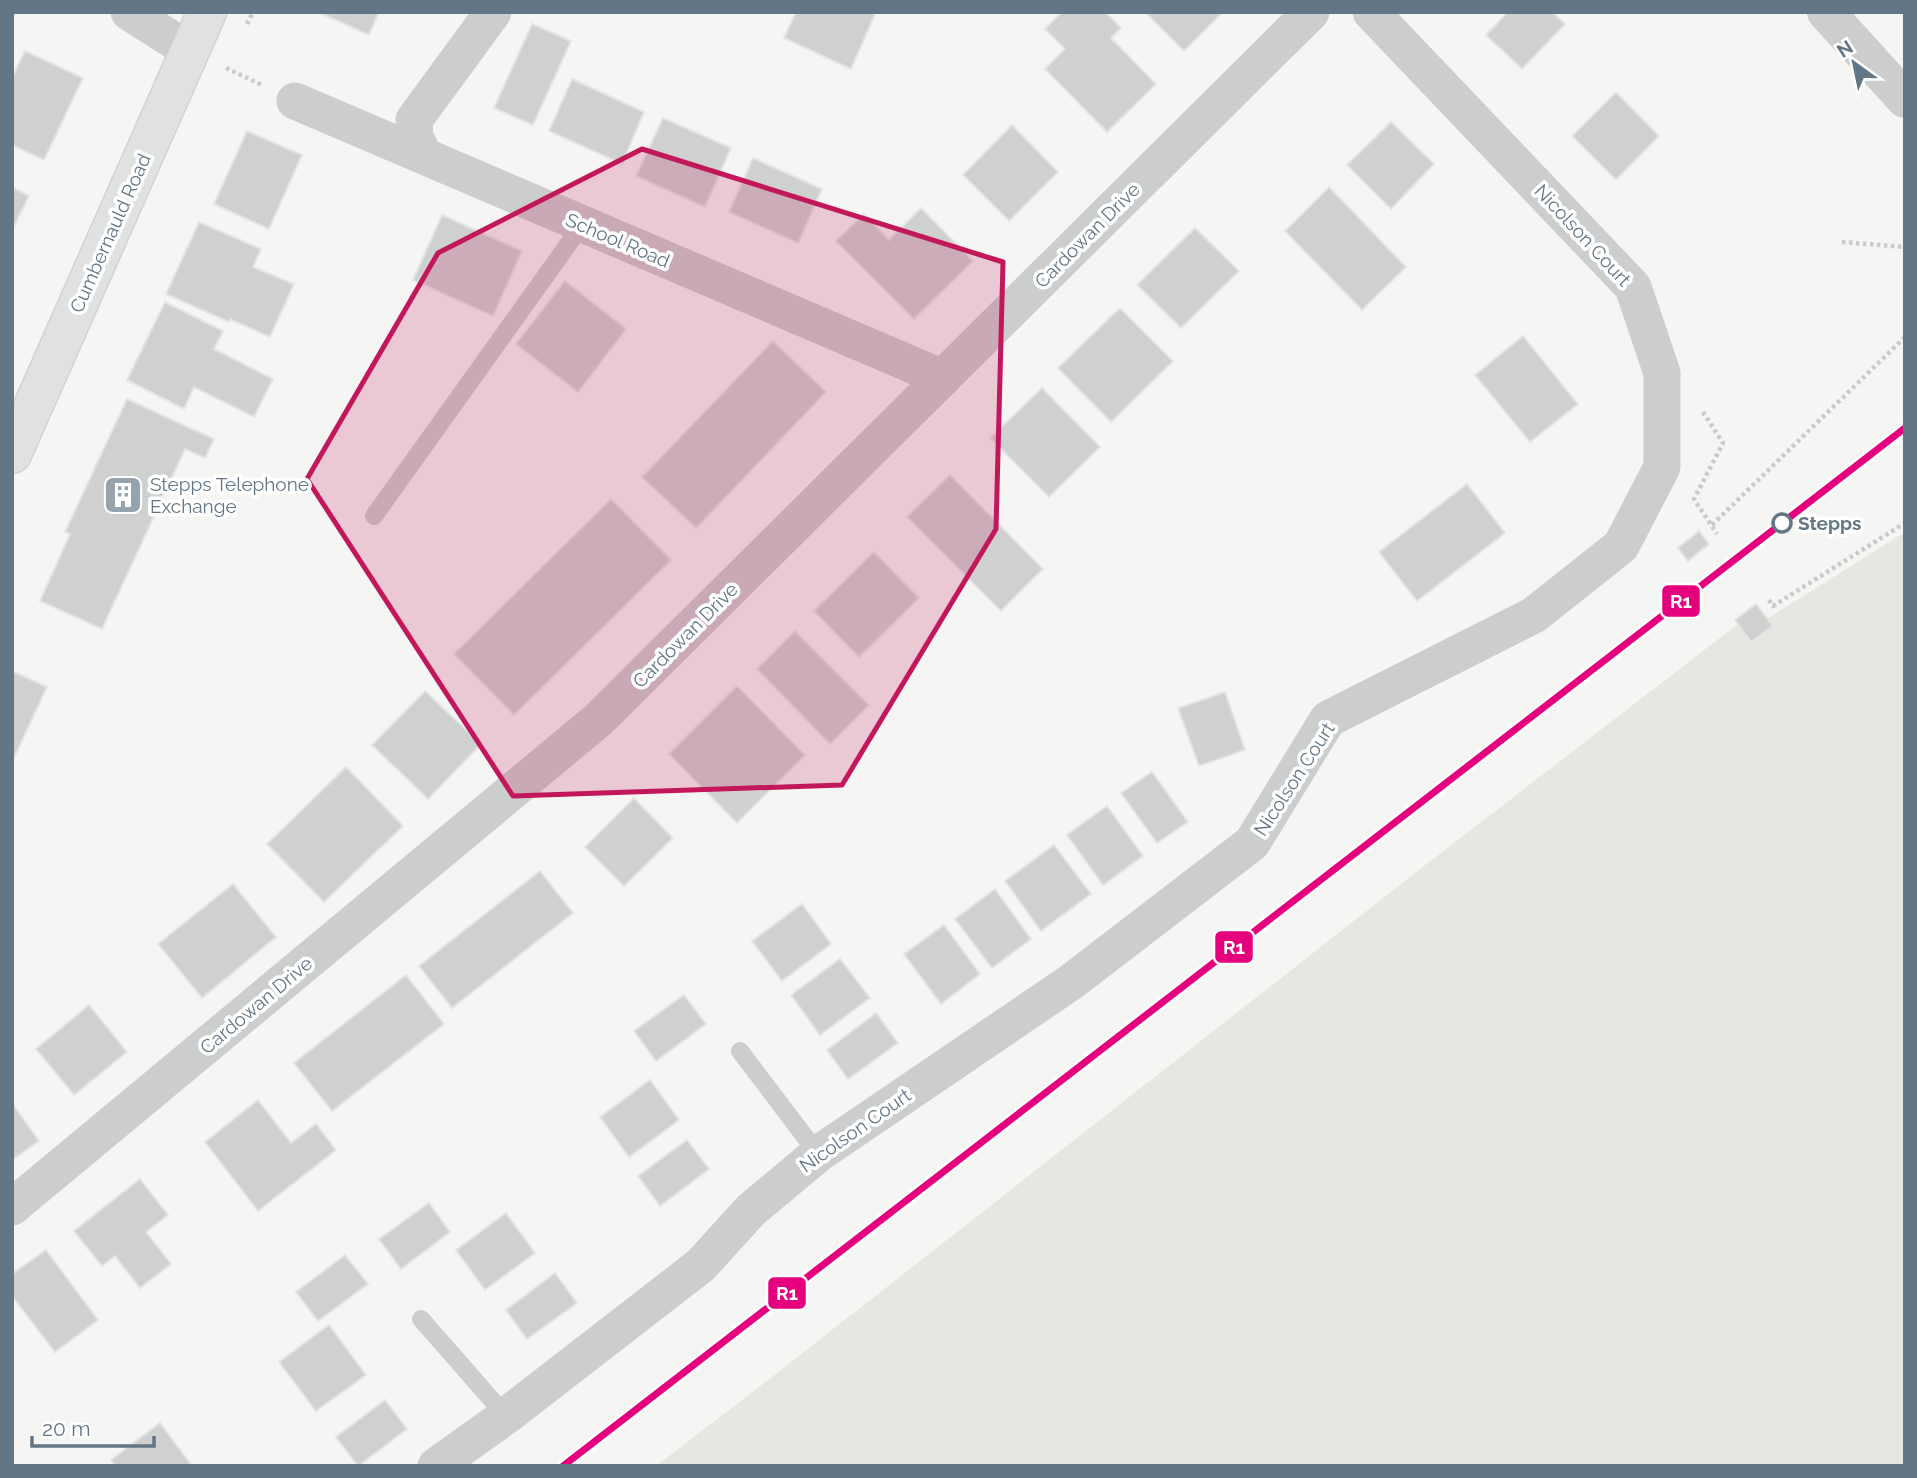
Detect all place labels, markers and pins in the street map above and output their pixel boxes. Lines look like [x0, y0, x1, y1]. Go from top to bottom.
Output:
place label: Stepps Telephone Exchange [150, 473, 309, 517]
building icon: Stepps Telephone Exchange [102, 474, 144, 516]
place label: Stepps [1798, 512, 1861, 534]
marker: Stepps [1772, 513, 1792, 533]

